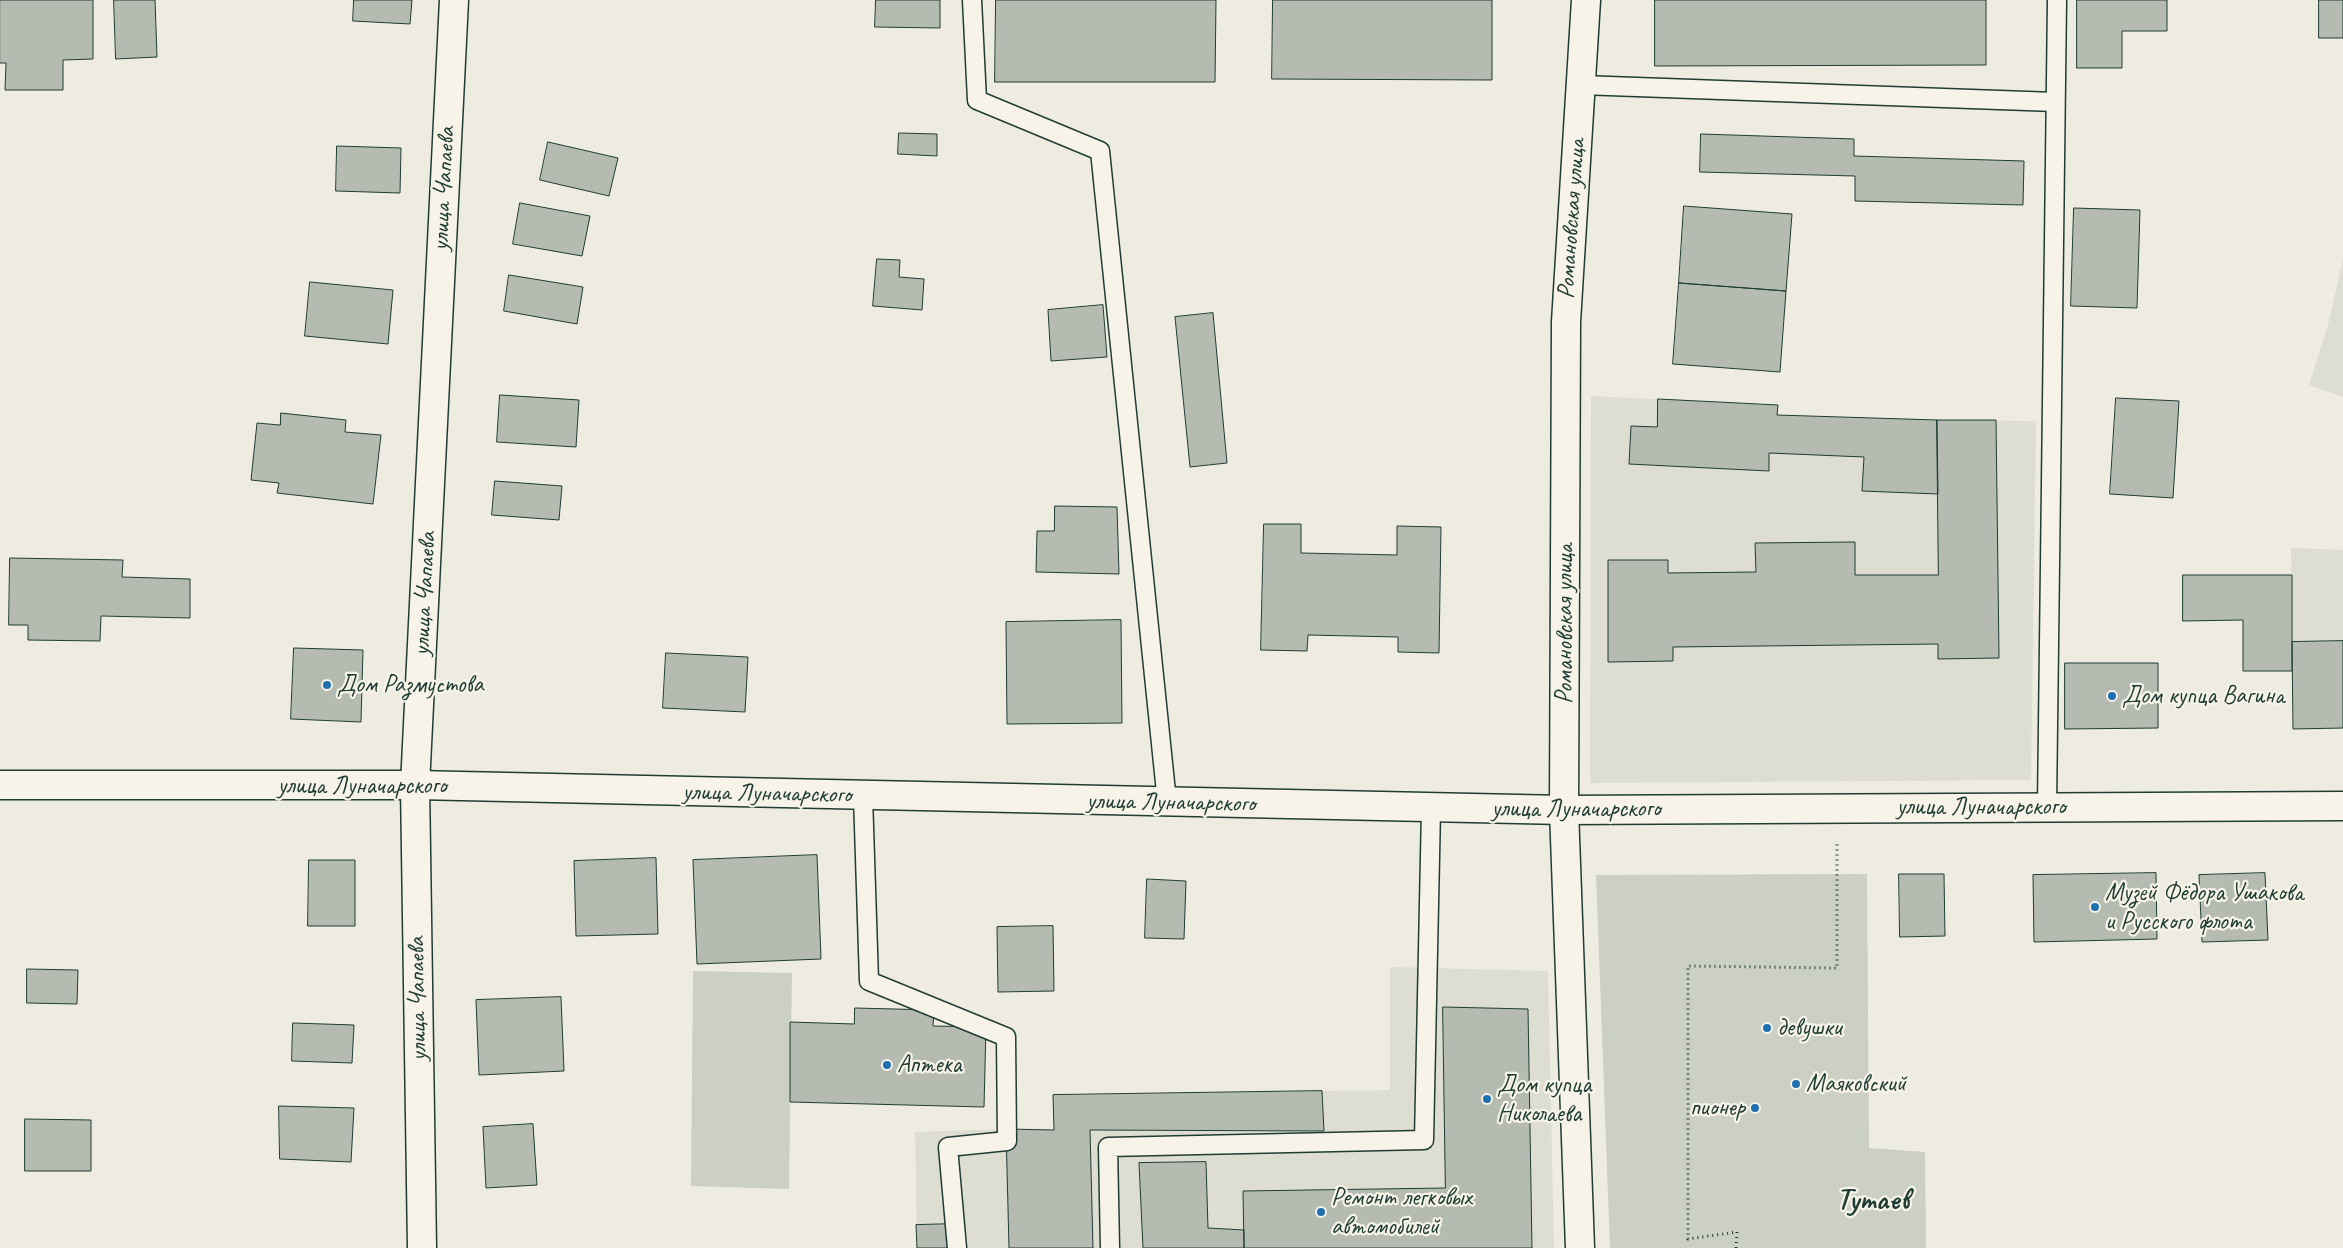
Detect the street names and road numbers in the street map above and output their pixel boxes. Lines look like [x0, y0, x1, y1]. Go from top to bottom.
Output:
street label: улица Чапаева [426, 126, 462, 252]
street label: Романовская улица [1551, 138, 1593, 300]
street label: улица Чапаева [407, 531, 443, 657]
street label: Романовская улица [1550, 544, 1580, 704]
street label: улица Луначарского [277, 771, 447, 801]
street label: улица Луначарского [682, 778, 852, 810]
street label: улица Луначарского [1086, 787, 1256, 819]
street label: улица Луначарского [1896, 792, 2066, 822]
street label: улица Луначарского [1491, 794, 1661, 824]
street label: улица Чапаева [402, 937, 434, 1061]

